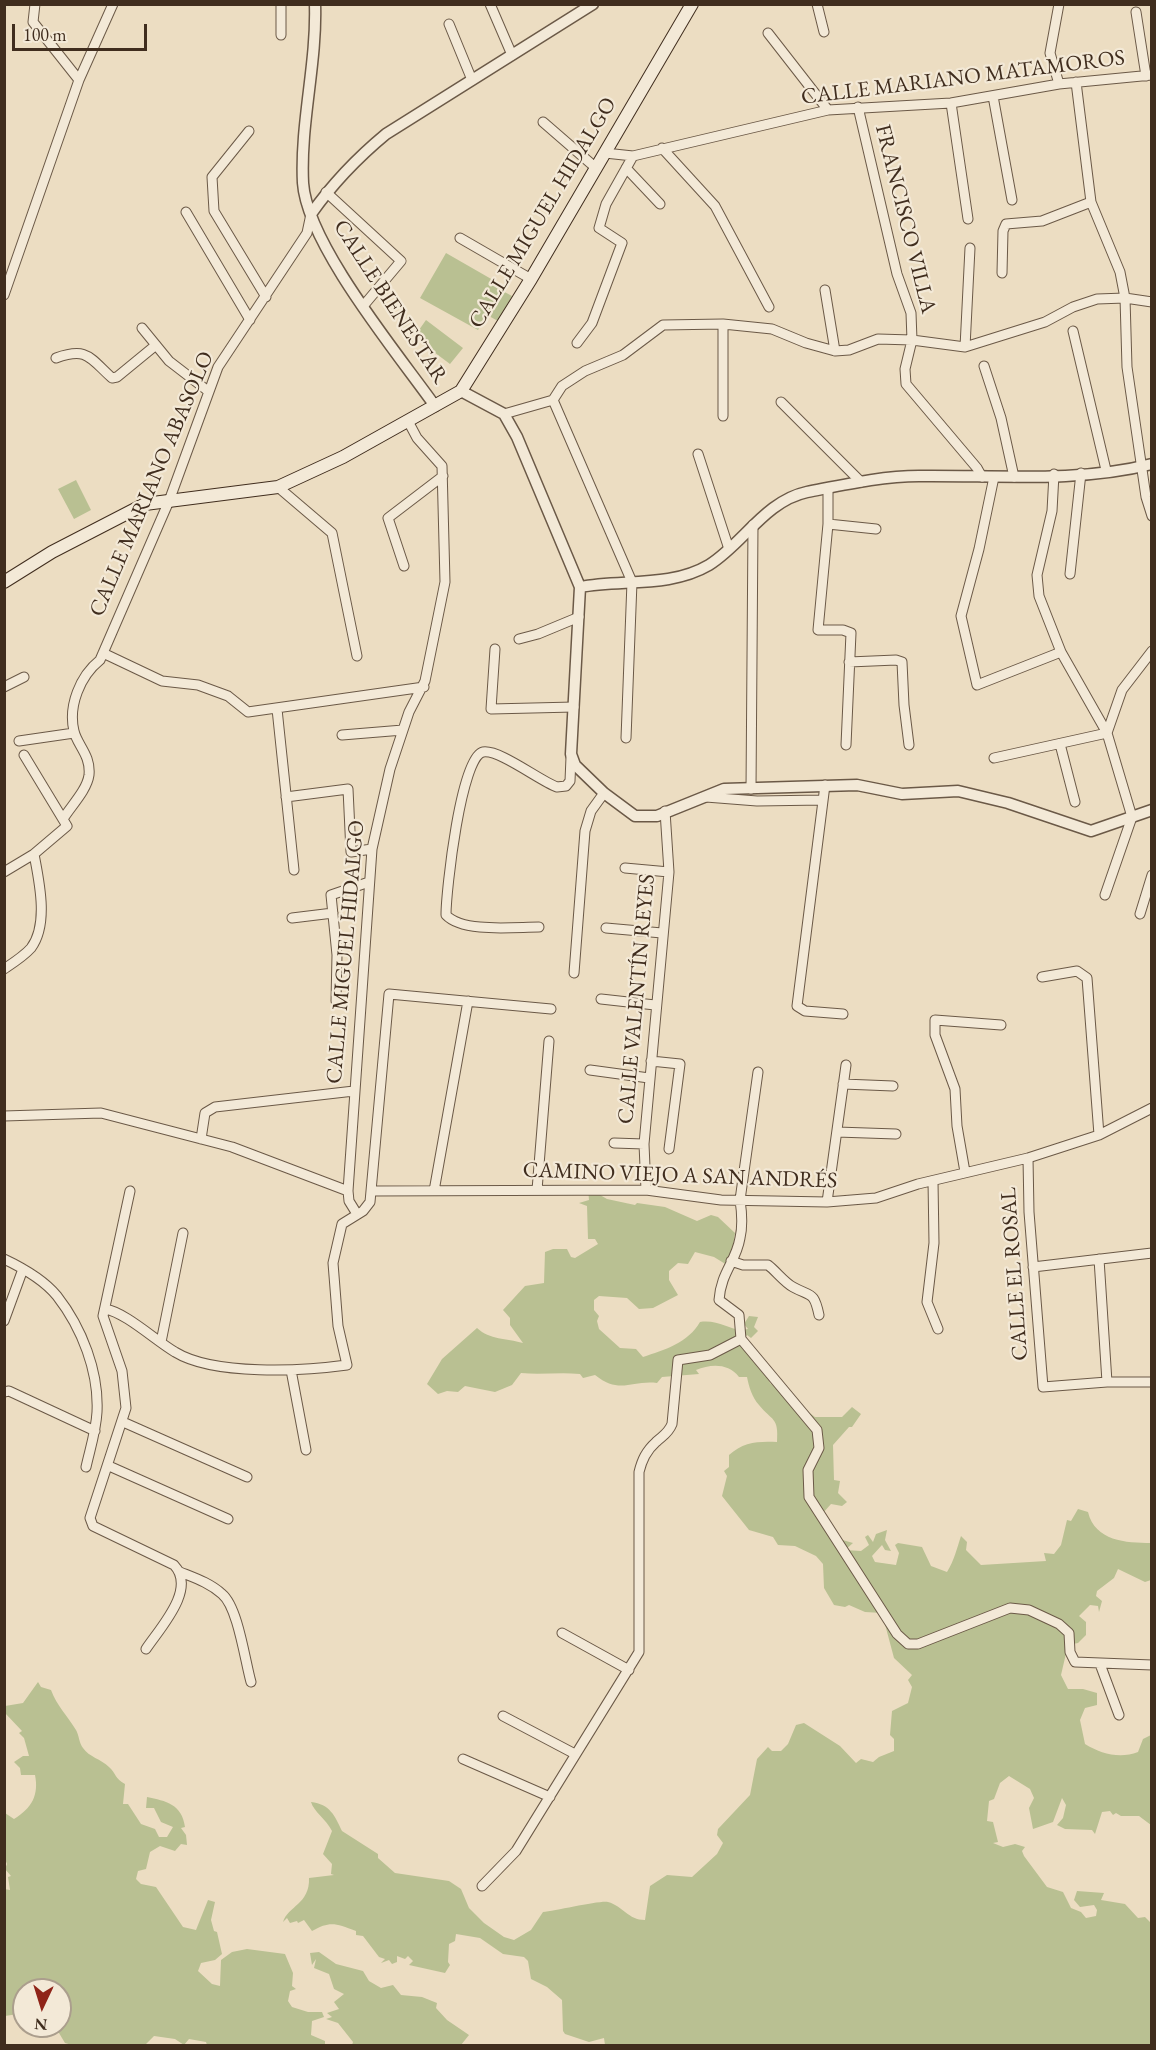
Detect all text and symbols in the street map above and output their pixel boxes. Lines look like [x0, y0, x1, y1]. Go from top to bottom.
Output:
scale bar [15, 12, 150, 50]
text: 100 m [23, 23, 67, 46]
street label: CALLE MARIANO MATAMOROS [800, 45, 1126, 111]
street label: CALLE MIGUEL HIDALGO [464, 93, 622, 333]
street label: FRANCISCO VILLA [869, 122, 941, 316]
street label: CALLE BIENESTAR [327, 215, 453, 389]
street label: CALLE MARIANO ABASOLO [84, 347, 220, 621]
street label: CALLE MIGUEL HIDALGO [321, 819, 371, 1085]
street label: CALLE VALENTÍN REYES [613, 873, 661, 1125]
street label: CAMINO VIEJO A SAN ANDRÉS [522, 1157, 838, 1195]
street label: CALLE EL ROSAL [996, 1186, 1034, 1362]
north arrow [12, 1978, 72, 2038]
text: N [34, 2014, 48, 2035]

